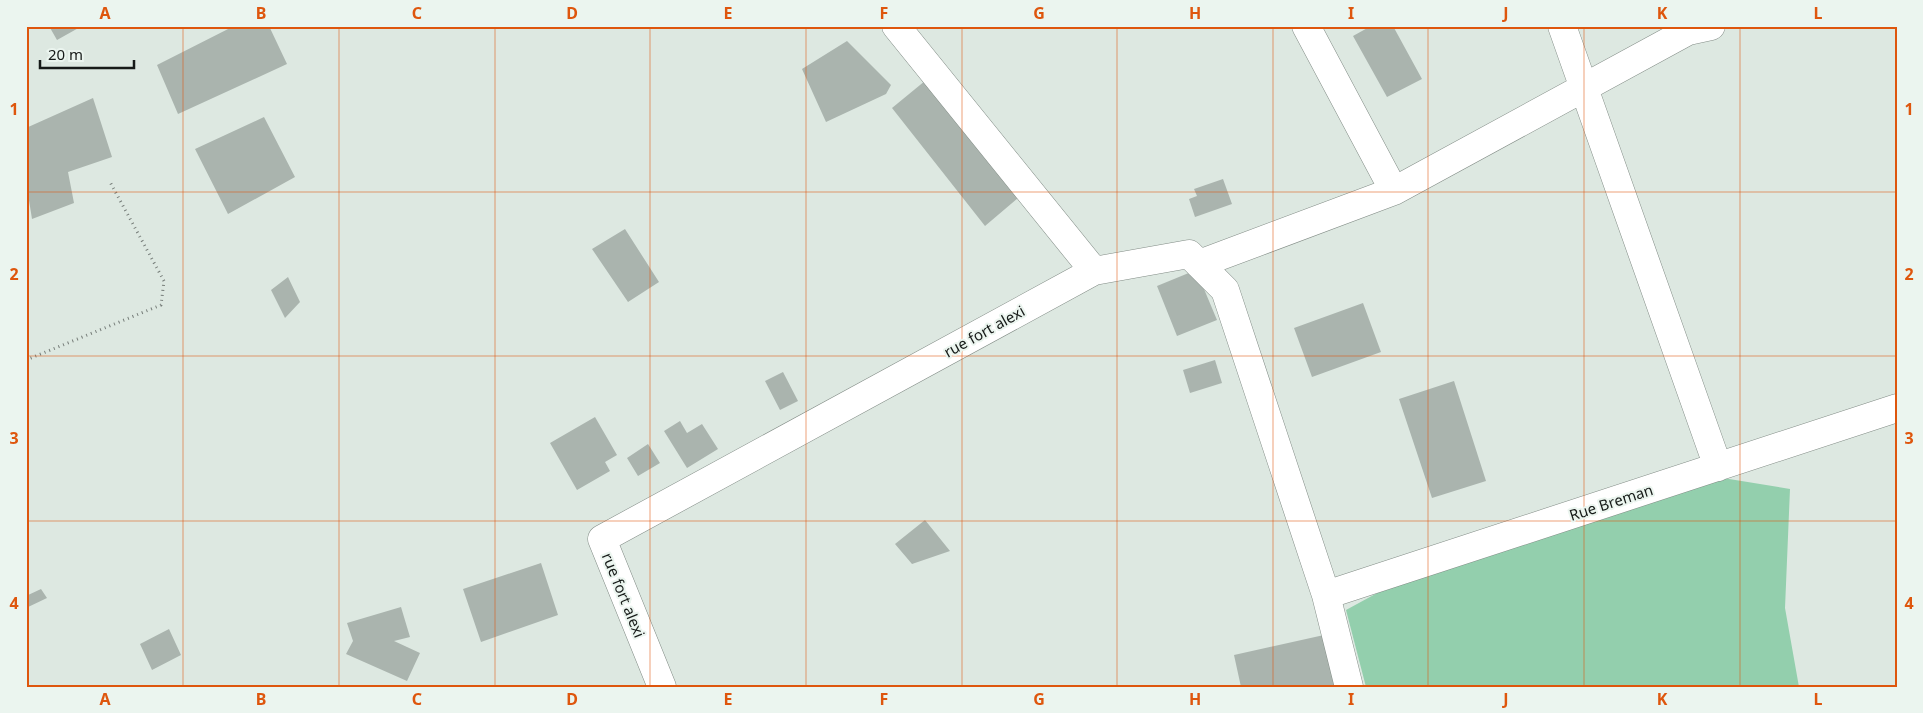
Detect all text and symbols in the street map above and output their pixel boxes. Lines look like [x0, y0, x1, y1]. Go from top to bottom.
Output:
text: A [99, 2, 111, 24]
text: B [256, 2, 266, 24]
text: C [412, 2, 422, 24]
text: D [566, 2, 578, 24]
text: E [724, 2, 733, 24]
text: F [880, 2, 888, 24]
text: G [1033, 2, 1045, 24]
text: H [1189, 2, 1201, 24]
text: I [1348, 2, 1354, 24]
text: J [1501, 2, 1509, 24]
text: K [1657, 2, 1668, 24]
text: L [1814, 2, 1823, 24]
scale bar [40, 38, 134, 70]
text: 20 m [48, 44, 83, 64]
text: 1 [9, 98, 19, 120]
text: 1 [1904, 98, 1914, 120]
text: 2 [9, 263, 19, 285]
text: 2 [1904, 263, 1914, 285]
street label: rue fort alexi [940, 300, 1028, 362]
text: 3 [9, 427, 19, 449]
text: 3 [1904, 427, 1914, 449]
street label: Rue Breman [1567, 479, 1655, 525]
street label: rue fort alexi [598, 550, 650, 640]
text: 4 [9, 592, 19, 614]
text: 4 [1904, 592, 1914, 614]
text: A [99, 688, 111, 710]
text: B [256, 688, 266, 710]
text: C [412, 688, 422, 710]
text: D [566, 688, 578, 710]
text: E [724, 688, 733, 710]
text: F [880, 688, 888, 710]
text: G [1033, 688, 1045, 710]
text: H [1189, 688, 1201, 710]
text: I [1348, 688, 1354, 710]
text: J [1501, 688, 1509, 710]
text: K [1657, 688, 1668, 710]
text: L [1814, 688, 1823, 710]

